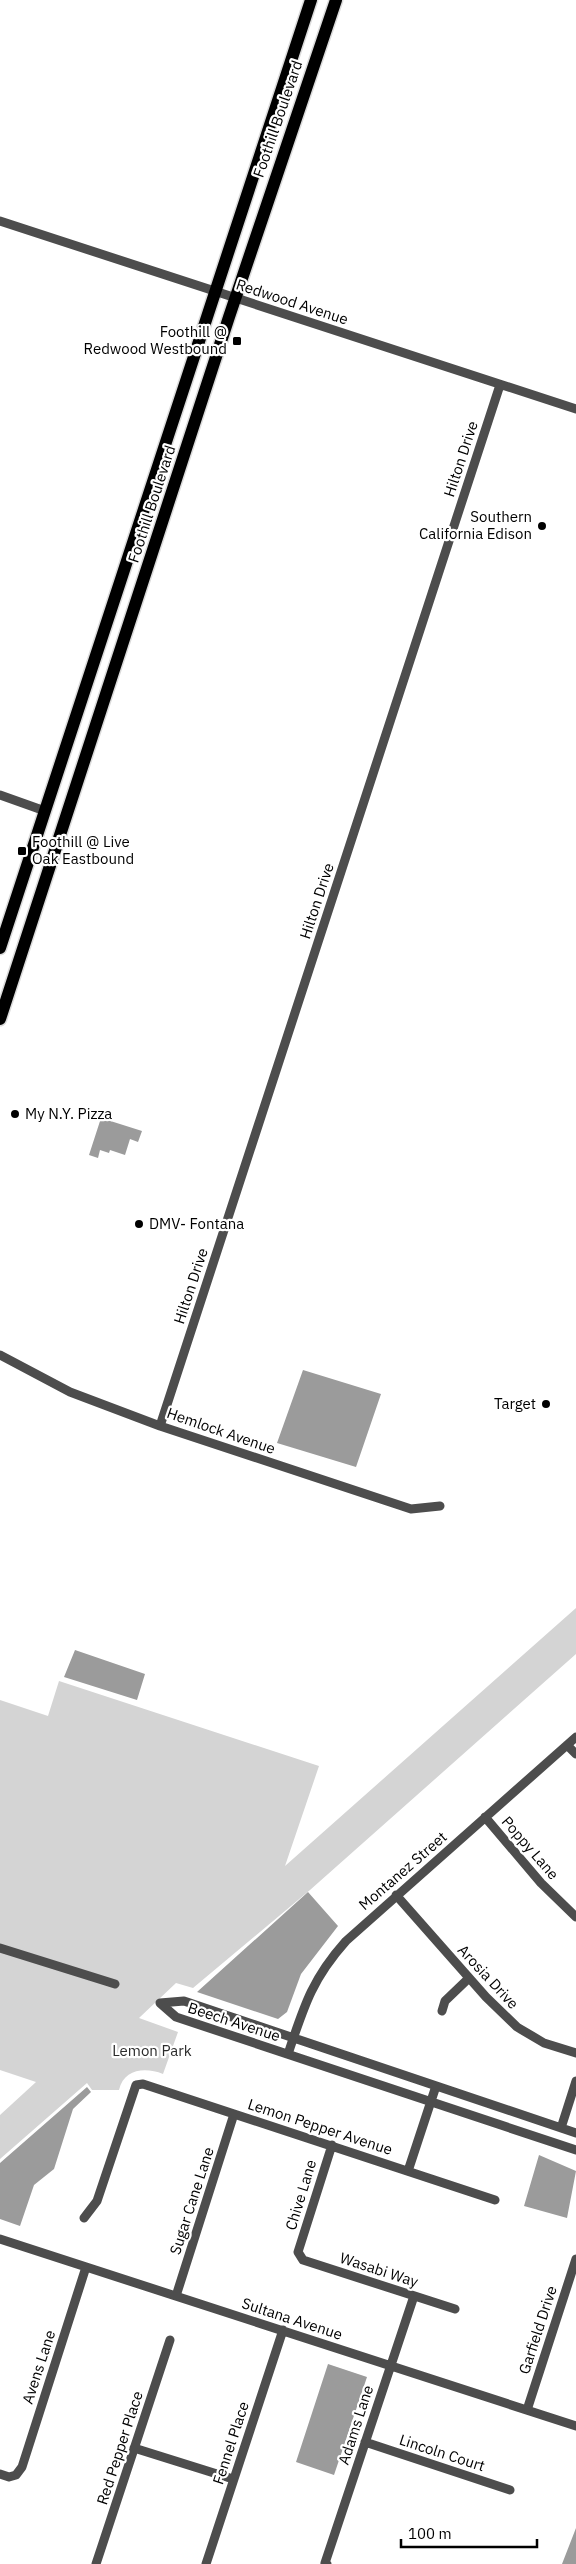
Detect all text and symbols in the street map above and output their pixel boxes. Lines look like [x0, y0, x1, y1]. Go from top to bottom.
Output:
street label: Foothill Boulevard [249, 58, 306, 180]
street label: Redwood Avenue [234, 274, 351, 329]
place label: Foothill @ Redwood Westbound [84, 322, 227, 358]
marker: Foothill @ Redwood Westbound [231, 335, 243, 347]
street label: Hilton Drive [439, 418, 482, 499]
street label: Foothill Boulevard [124, 443, 179, 565]
place label: Southern California Edison [419, 507, 532, 543]
marker: Southern California Edison [536, 520, 548, 532]
place label: Foothill @ Live Oak Eastbound [32, 832, 134, 868]
marker: Foothill @ Live Oak Eastbound [16, 845, 28, 857]
street label: Hilton Drive [295, 860, 338, 941]
place label: My N.Y. Pizza [25, 1104, 112, 1123]
marker: My N.Y. Pizza [9, 1108, 21, 1120]
place label: DMV- Fontana [149, 1214, 244, 1233]
marker: DMV- Fontana [133, 1218, 145, 1230]
street label: Hilton Drive [169, 1245, 212, 1326]
place label: Target [494, 1394, 536, 1413]
marker: Target [540, 1398, 552, 1410]
street label: Hemlock Avenue [164, 1403, 278, 1458]
street label: Poppy Lane [498, 1812, 563, 1883]
street label: Montanez Street [355, 1827, 451, 1914]
street label: Arosia Drive [454, 1941, 523, 2013]
street label: Beech Avenue [186, 1998, 283, 2045]
park label: Lemon Park [112, 2041, 192, 2060]
street label: Lemon Pepper Avenue [245, 2094, 395, 2159]
street label: Sugar Cane Lane [165, 2145, 218, 2257]
street label: Chive Lane [281, 2157, 320, 2232]
street label: Wasabi Way [338, 2248, 421, 2291]
street label: Garfield Drive [514, 2283, 561, 2376]
street label: Sultana Avenue [239, 2293, 345, 2344]
street label: Avens Lane [18, 2328, 59, 2406]
street label: Adams Lane [334, 2383, 377, 2467]
street label: Red Pepper Place [92, 2389, 147, 2507]
street label: Fennel Place [208, 2399, 253, 2487]
street label: Lincoln Court [397, 2430, 487, 2475]
scale bar [401, 2516, 537, 2548]
text: 100 m [408, 2524, 452, 2543]

